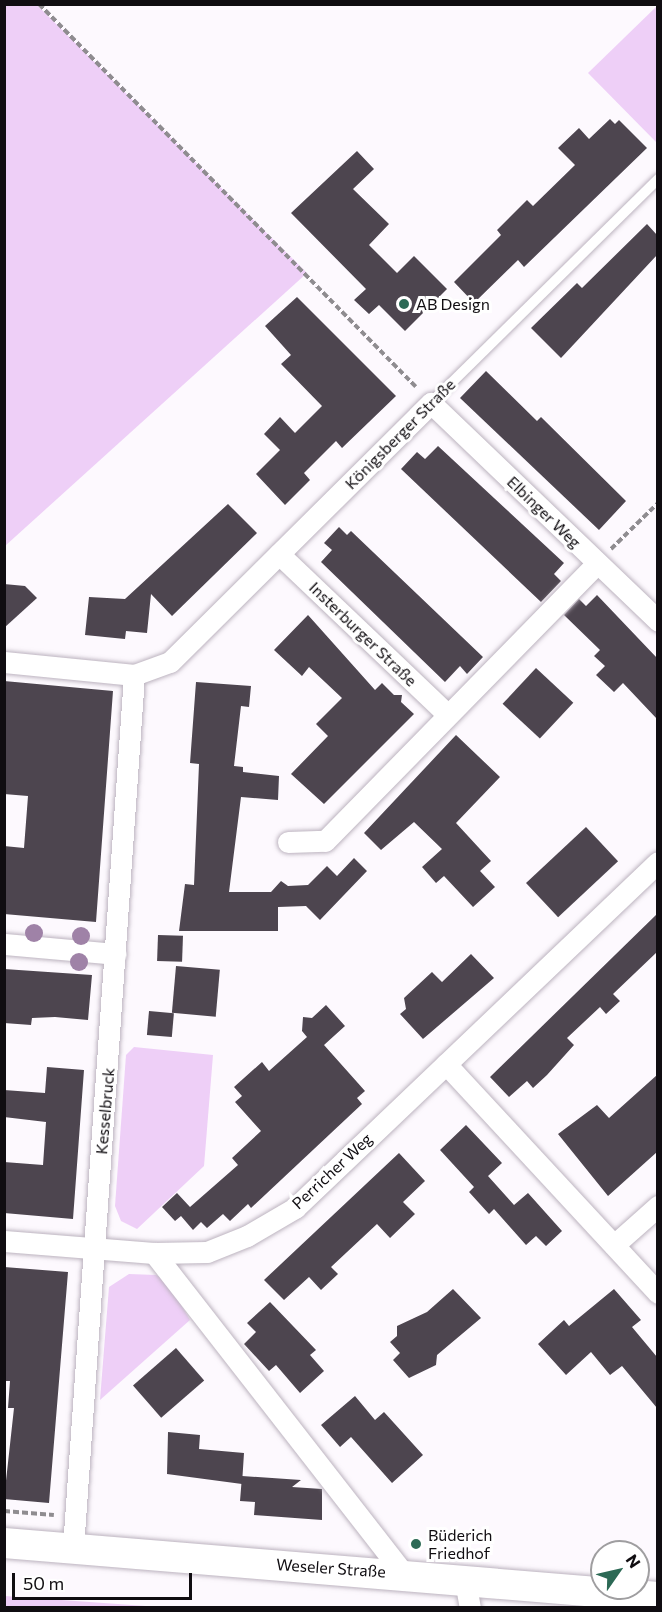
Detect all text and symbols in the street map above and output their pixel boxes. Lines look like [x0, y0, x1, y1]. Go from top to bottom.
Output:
place label: AB Design [416, 294, 490, 314]
marker: AB Design [397, 297, 411, 311]
street label: Königsberger Straße [341, 375, 459, 493]
street label: Elbinger Weg [503, 472, 585, 552]
street label: Insterburger Straße [305, 578, 421, 690]
street label: Kesselbruck [92, 1067, 118, 1155]
street label: Perricher Weg [288, 1129, 376, 1213]
place label: Büderich Friedhof [428, 1525, 493, 1563]
marker: Büderich Friedhof [409, 1537, 423, 1551]
north arrow [590, 1540, 650, 1600]
text: N [622, 1550, 645, 1571]
street label: Weseler Straße [276, 1555, 386, 1581]
scale bar [15, 1561, 195, 1599]
text: 50 m [23, 1572, 64, 1594]

